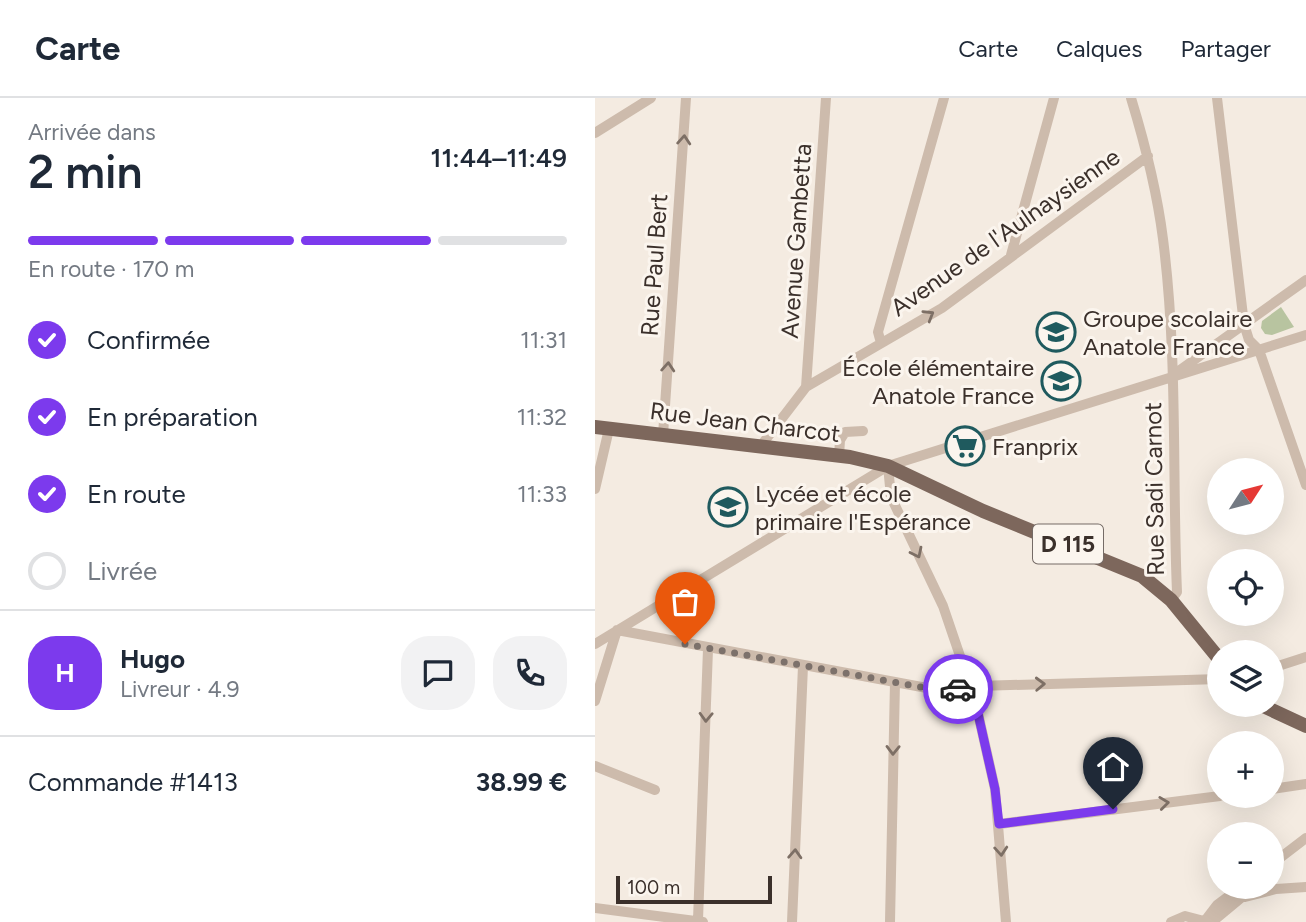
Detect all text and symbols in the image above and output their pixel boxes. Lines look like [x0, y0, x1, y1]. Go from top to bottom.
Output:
text: Carte [35, 29, 120, 68]
text: Carte [958, 34, 1018, 63]
text: Calques [1056, 34, 1142, 63]
text: Partager [1180, 34, 1271, 63]
text: Arrivée dans [28, 118, 156, 146]
one-way arrow [676, 134, 691, 145]
text: 11:44–11:49 [431, 142, 567, 174]
street label: Avenue Gambetta [775, 142, 817, 340]
street label: Avenue de l'Aulnaysienne [885, 142, 1125, 322]
text: 2 min [28, 144, 143, 200]
street label: Rue Paul Bert [635, 193, 673, 337]
text: En route · 170 m [28, 255, 194, 283]
place label: Groupe scolaire Anatole France [1083, 304, 1252, 361]
one-way arrow [921, 311, 934, 324]
school or university icon: Groupe scolaire Anatole France [1035, 311, 1077, 353]
icon: check [28, 321, 66, 359]
text: Confirmée [87, 324, 210, 356]
text: 11:31 [520, 326, 567, 354]
place label: École élémentaire Anatole France [842, 353, 1034, 410]
school or university icon: École élémentaire Anatole France [1040, 360, 1082, 402]
one-way arrow [660, 361, 675, 372]
street label: Rue Jean Charcot [648, 396, 842, 448]
icon: check [28, 398, 66, 436]
text: En préparation [87, 401, 258, 433]
street label: Rue Sadi Carnot [1138, 402, 1170, 576]
text: 11:32 [517, 403, 567, 431]
supermarket icon: Franprix [944, 425, 986, 467]
place label: Franprix [992, 432, 1078, 461]
north arrow [1207, 458, 1285, 536]
map controls [1207, 458, 1284, 899]
icon: check [28, 475, 66, 513]
text: En route [87, 478, 186, 510]
place label: Lycée et école primaire l'Espérance [755, 479, 971, 536]
text: 11:33 [517, 480, 567, 508]
school or university icon: Lycée et école primaire l'Espérance [707, 486, 749, 528]
road number: D 115 [1033, 524, 1103, 564]
one-way arrow [909, 546, 923, 558]
button: locate [1207, 549, 1284, 626]
text: Livrée [87, 555, 157, 587]
pin [655, 572, 715, 644]
icon: bag [666, 583, 704, 621]
button: chat [401, 636, 475, 710]
button: phone [493, 636, 567, 710]
button: layers [1207, 640, 1284, 717]
text: Hugo [120, 643, 185, 675]
courier [923, 654, 993, 724]
text: H [55, 657, 75, 689]
icon: car [939, 670, 977, 708]
text: Livreur · 4.9 [120, 675, 240, 703]
one-way arrow [1034, 677, 1045, 692]
one-way arrow [698, 712, 713, 723]
button: + [1207, 731, 1284, 808]
pin [1083, 737, 1143, 809]
one-way arrow [886, 745, 901, 756]
icon: home [1094, 748, 1132, 786]
text: Commande #1413 [28, 766, 238, 798]
text: 38.99 € [476, 766, 567, 798]
one-way arrow [1158, 795, 1170, 810]
button: − [1207, 822, 1284, 899]
one-way arrow [993, 845, 1008, 856]
one-way arrow [787, 848, 802, 859]
scale bar [616, 873, 772, 905]
text: 100 m [627, 876, 680, 899]

